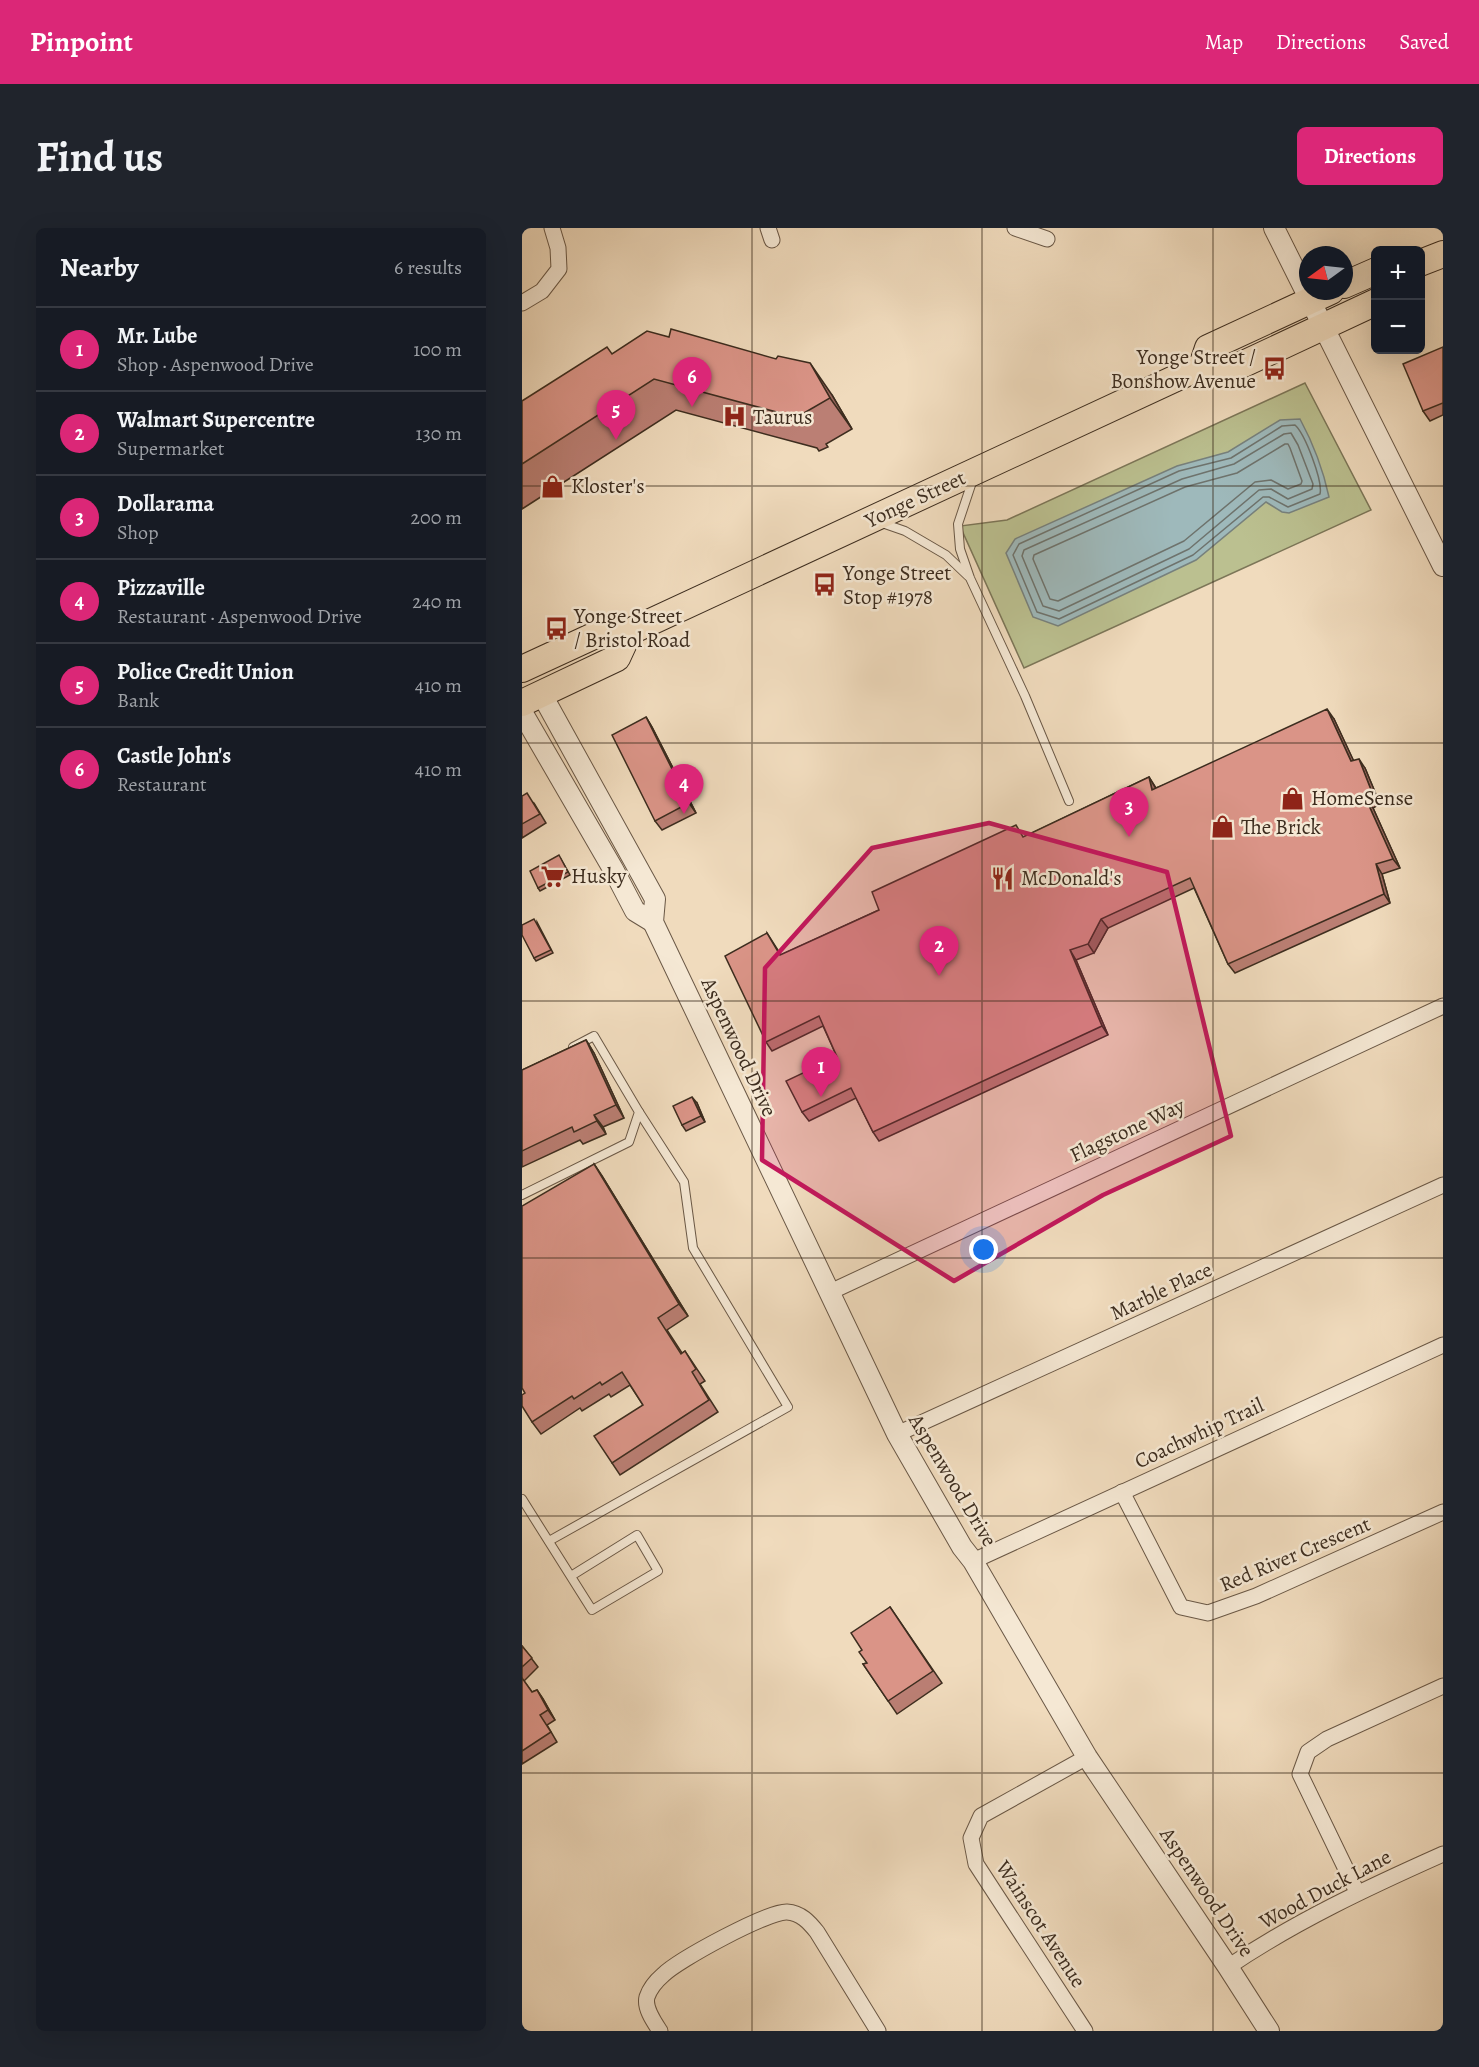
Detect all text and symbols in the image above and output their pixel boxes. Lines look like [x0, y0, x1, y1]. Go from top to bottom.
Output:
text: Pinpoint [30, 23, 133, 61]
text: Map [1205, 28, 1243, 56]
text: Directions [1276, 28, 1366, 56]
text: Saved [1399, 28, 1449, 56]
button: Directions [1297, 127, 1443, 185]
text: Find us [36, 128, 163, 185]
north arrow [1299, 246, 1353, 300]
map controls [1371, 246, 1425, 354]
button: + [1371, 246, 1425, 300]
text: Nearby [60, 250, 139, 285]
text: 6 results [394, 254, 462, 281]
button: − [1371, 300, 1425, 354]
text: Mr. Lube [117, 321, 198, 351]
text: 1 [76, 336, 83, 363]
text: 100 m [413, 336, 462, 363]
place label: Yonge Street / Bonshow Avenue [1110, 343, 1256, 395]
text: Shop · Aspenwood Drive [117, 351, 314, 378]
bus stop icon: Yonge Street / Bonshow Avenue [1261, 356, 1287, 382]
pin: 6 [672, 358, 712, 407]
pin: 5 [596, 390, 635, 440]
place label: Taurus [753, 403, 812, 431]
hospital icon: Taurus [722, 404, 748, 430]
text: Walmart Supercentre [117, 405, 315, 435]
text: 2 [75, 420, 84, 447]
text: 130 m [416, 420, 462, 447]
text: Supermarket [117, 435, 224, 462]
street label: Yonge Street [859, 463, 970, 535]
place label: Kloster's [571, 472, 645, 500]
shop icon: Kloster's [540, 473, 566, 499]
text: Dollarama [117, 489, 214, 519]
text: 3 [75, 504, 84, 531]
text: 200 m [411, 504, 462, 531]
text: Shop [117, 519, 159, 546]
place label: Yonge Street Stop #1978 [842, 559, 951, 611]
bus stop icon: Yonge Street Stop #1978 [812, 572, 838, 598]
text: Pizzaville [117, 573, 205, 603]
text: 4 [75, 588, 84, 615]
text: 240 m [412, 588, 462, 615]
place label: Yonge Street / Bristol Road [573, 602, 691, 654]
text: Restaurant · Aspenwood Drive [117, 603, 362, 630]
bus stop icon: Yonge Street / Bristol Road [543, 615, 569, 641]
text: Police Credit Union [117, 657, 294, 687]
text: 5 [75, 672, 84, 699]
text: 410 m [415, 672, 462, 699]
text: Bank [117, 687, 159, 714]
text: Castle John's [117, 741, 231, 771]
text: 6 [75, 756, 84, 783]
text: 410 m [415, 756, 462, 783]
pin: 4 [664, 764, 704, 814]
text: Restaurant [117, 771, 207, 798]
place label: HomeSense [1311, 784, 1413, 812]
shop icon: HomeSense [1280, 785, 1306, 811]
pin: 3 [1110, 788, 1148, 837]
place label: The Brick [1241, 813, 1322, 841]
shop icon: The Brick [1210, 814, 1236, 840]
place label: Husky [571, 862, 627, 890]
supermarket icon: Husky [540, 863, 566, 889]
place label: McDonald's [1021, 864, 1122, 892]
restaurant icon: McDonald's [990, 865, 1016, 891]
pin: 2 [920, 926, 958, 976]
street label: Aspenwood Drive [694, 972, 783, 1121]
pin: 1 [802, 1048, 840, 1097]
street label: Flagstone Way [1065, 1091, 1190, 1169]
your location [969, 1235, 998, 1264]
street label: Marble Place [1106, 1255, 1216, 1327]
street label: Coachwhip Trail [1130, 1391, 1268, 1475]
street label: Aspenwood Drive [902, 1408, 1004, 1552]
street label: Red River Crescent [1215, 1510, 1375, 1598]
street label: Aspenwood Drive [1153, 1821, 1261, 1962]
street label: Wood Duck Lane [1253, 1843, 1396, 1936]
street label: Wainscot Avenue [989, 1854, 1093, 1993]

